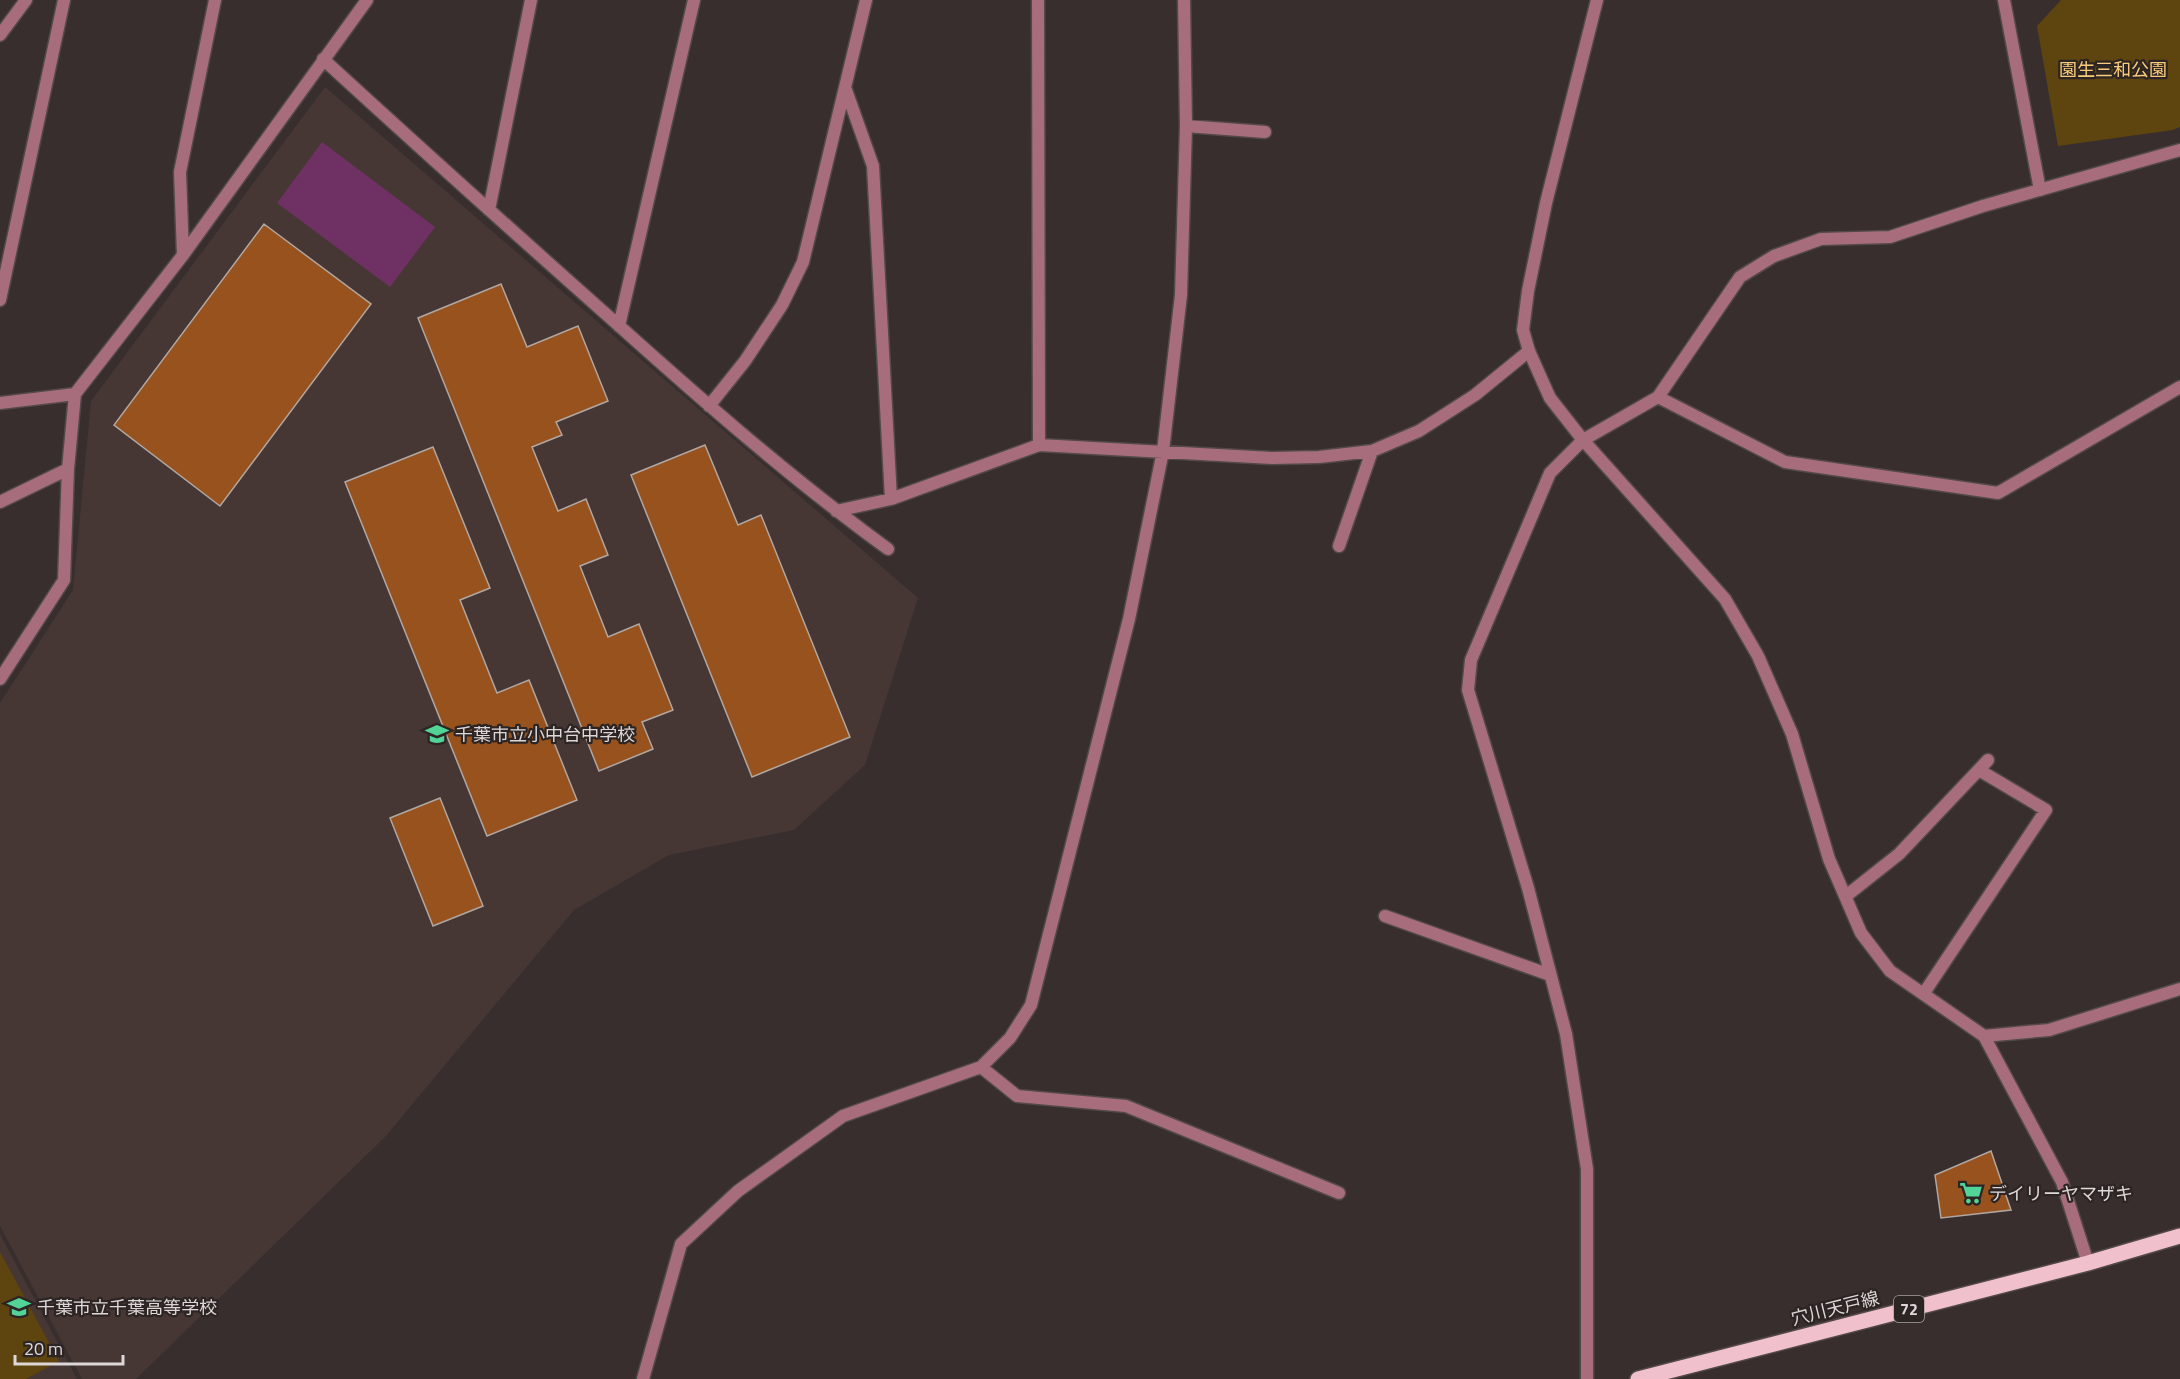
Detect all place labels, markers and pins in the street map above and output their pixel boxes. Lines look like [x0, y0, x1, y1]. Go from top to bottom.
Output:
school or university icon: 千葉市立小中台中学校 [424, 721, 450, 747]
place label: 千葉市立小中台中学校 [455, 721, 635, 748]
supermarket icon: デイリーヤマザキ [1958, 1180, 1984, 1206]
place label: デイリーヤマザキ [1989, 1180, 2133, 1207]
school or university icon: 千葉市立千葉高等学校 [6, 1294, 32, 1320]
place label: 千葉市立千葉高等学校 [37, 1294, 217, 1321]

